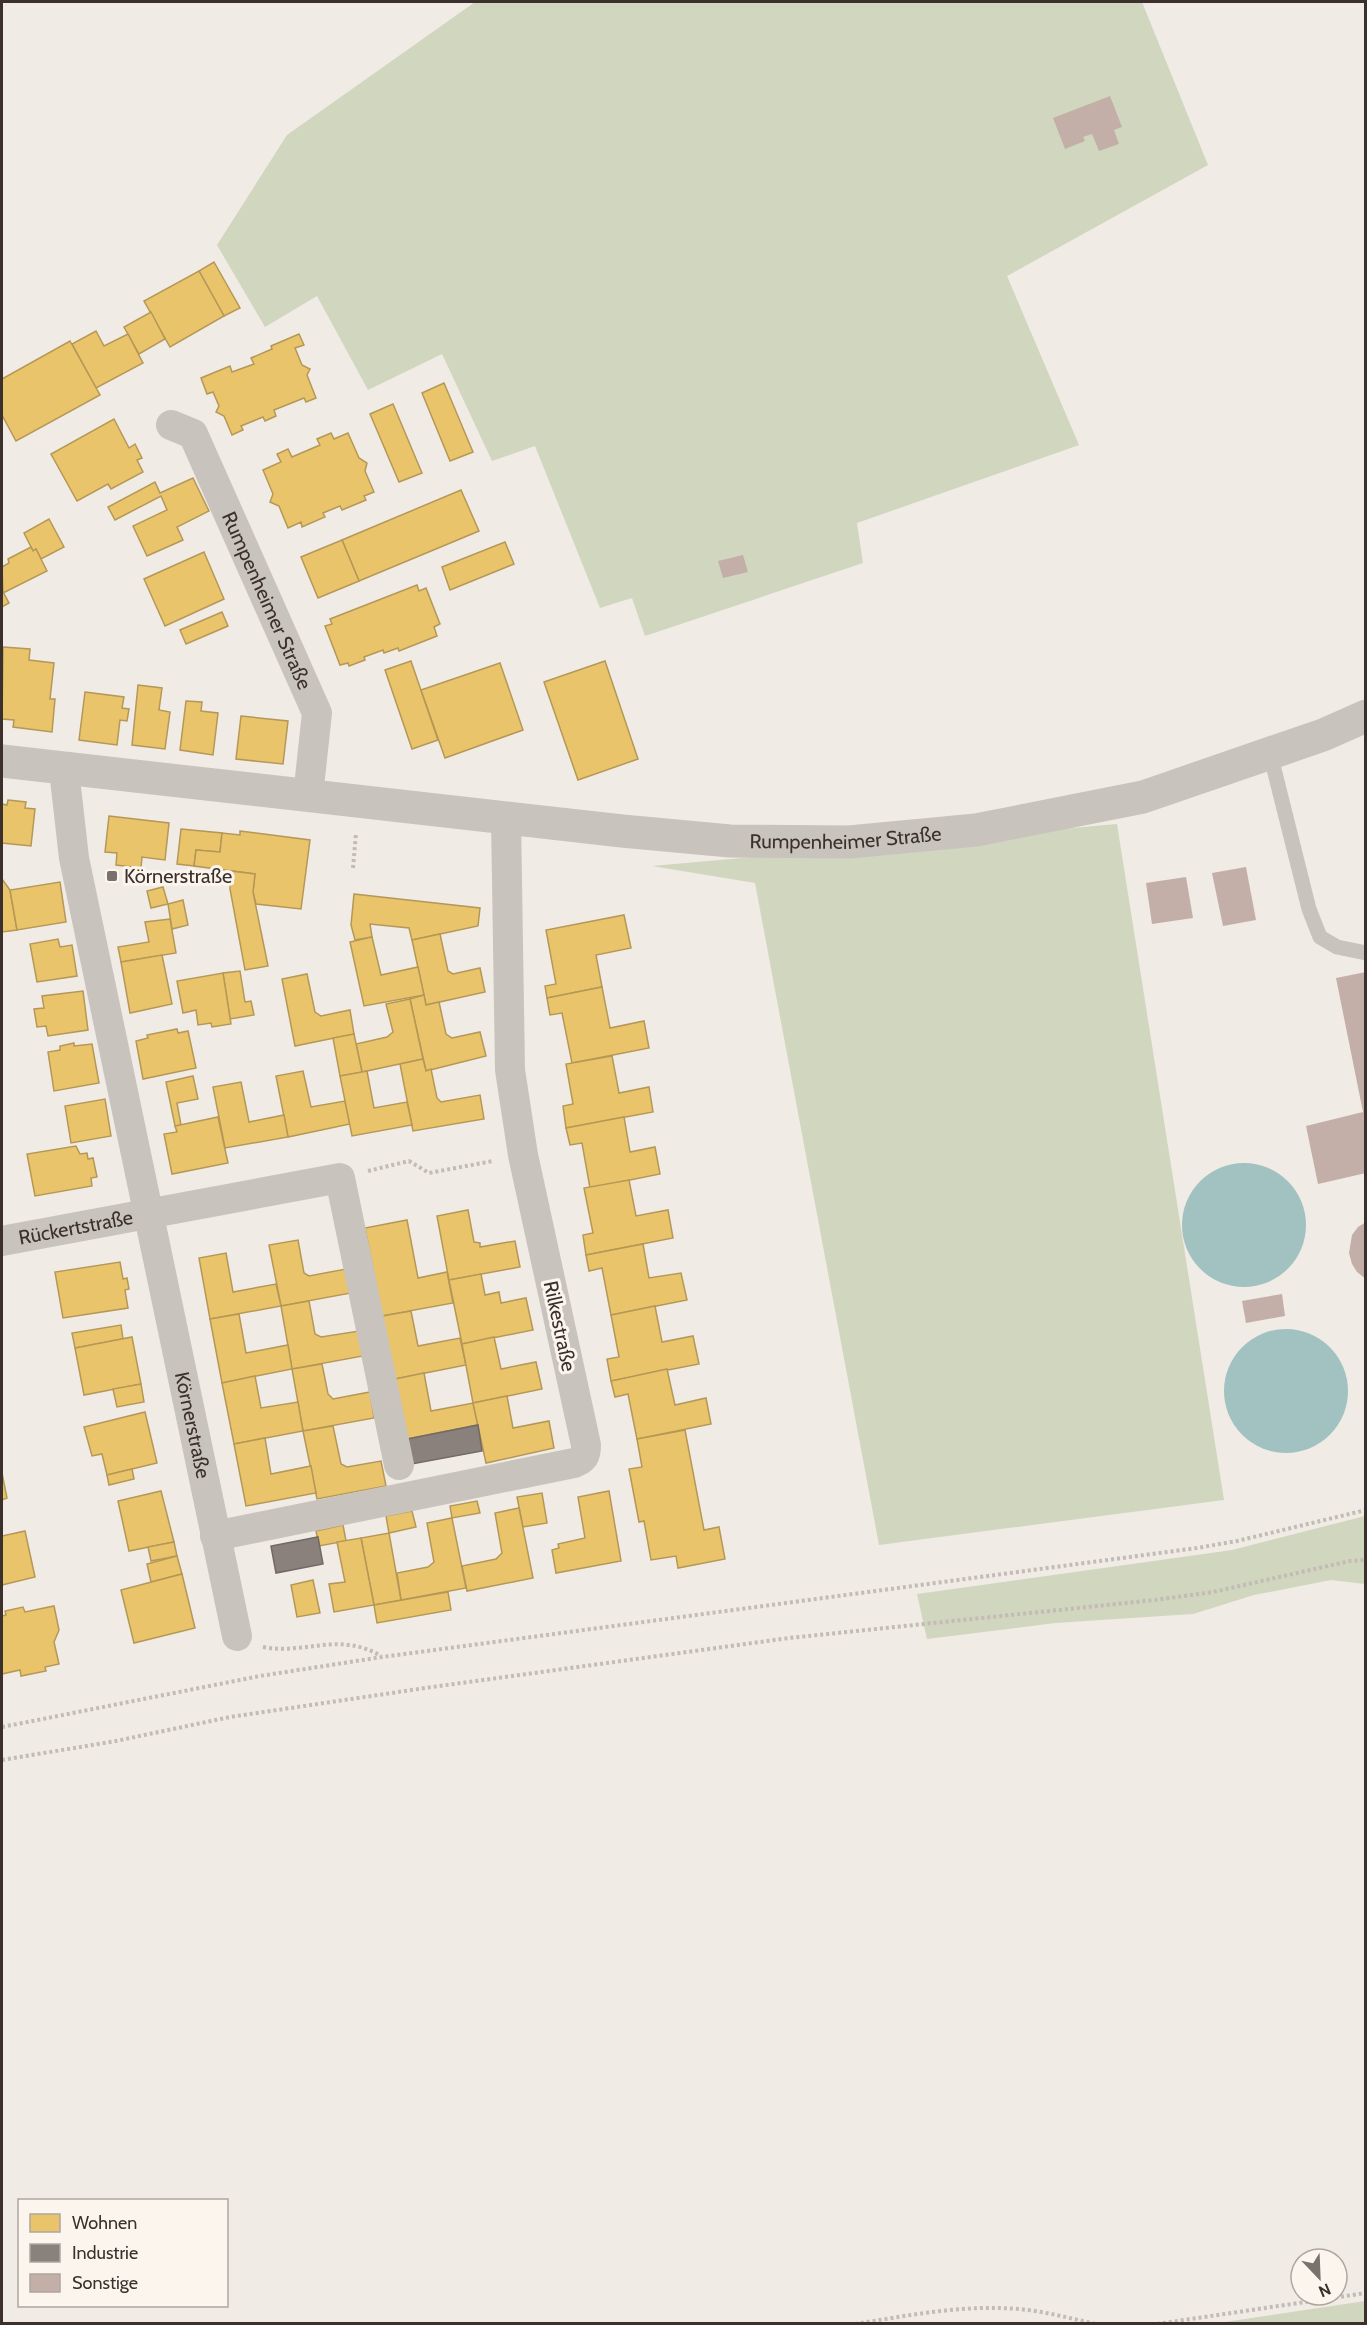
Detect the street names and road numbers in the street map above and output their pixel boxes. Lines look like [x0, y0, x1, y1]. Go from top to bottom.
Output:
street label: Rumpenheimer Straße [217, 508, 317, 693]
street label: Rumpenheimer Straße [749, 821, 942, 854]
street label: Rückertstraße [17, 1205, 135, 1250]
street label: Rilkestraße [539, 1278, 581, 1374]
street label: Körnerstraße [170, 1370, 216, 1481]

